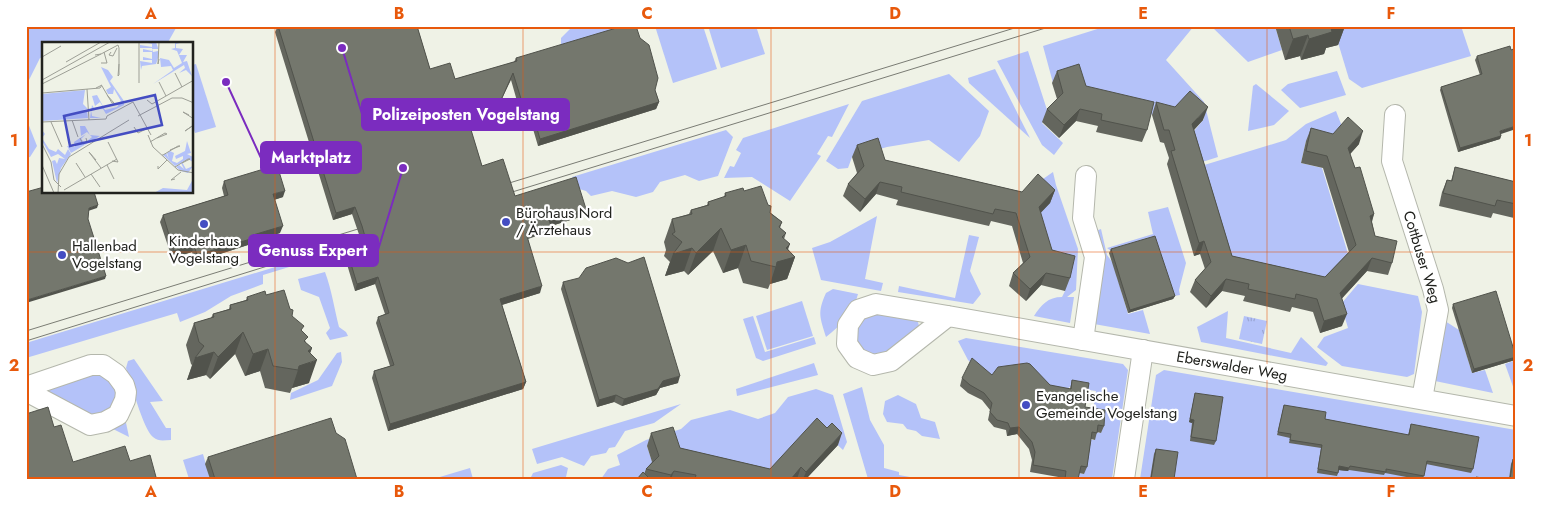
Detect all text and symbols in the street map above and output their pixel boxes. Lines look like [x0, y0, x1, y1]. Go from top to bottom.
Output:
text: A [144, 2, 157, 25]
text: B [394, 2, 404, 25]
text: C [641, 2, 653, 25]
text: D [889, 2, 901, 25]
text: E [1138, 2, 1148, 25]
text: F [1387, 2, 1395, 25]
inset map [42, 42, 194, 194]
callout: Polizeiposten Vogelstang [362, 99, 569, 130]
text: Polizeiposten Vogelstang [372, 103, 560, 126]
text: 1 [10, 129, 18, 152]
text: 1 [1524, 129, 1532, 152]
callout: Marktplatz [261, 142, 361, 173]
text: Marktplatz [271, 146, 352, 169]
place label: Bürohaus Nord / Ärztehaus [516, 202, 612, 241]
street label: Cottbuser Weg [1398, 208, 1446, 306]
marker: Bürohaus Nord / Ärztehaus [500, 216, 512, 228]
marker: Kinderhaus Vogelstang [198, 218, 210, 230]
place label: Kinderhaus Vogelstang [169, 230, 239, 269]
place label: Hallenbad Vogelstang [72, 235, 142, 274]
callout: Genuss Expert [249, 235, 378, 266]
text: Genuss Expert [259, 239, 368, 262]
marker: Hallenbad Vogelstang [56, 249, 68, 261]
street label: Eberswalder Weg [1175, 345, 1289, 387]
text: 2 [9, 354, 19, 377]
text: 2 [1523, 354, 1533, 377]
place label: Evangelische Gemeinde Vogelstang [1036, 385, 1177, 424]
marker: Evangelische Gemeinde Vogelstang [1020, 399, 1032, 411]
text: A [144, 480, 157, 503]
text: B [394, 480, 404, 503]
text: C [641, 480, 653, 503]
text: D [889, 480, 901, 503]
text: E [1138, 480, 1148, 503]
text: F [1387, 480, 1395, 503]

